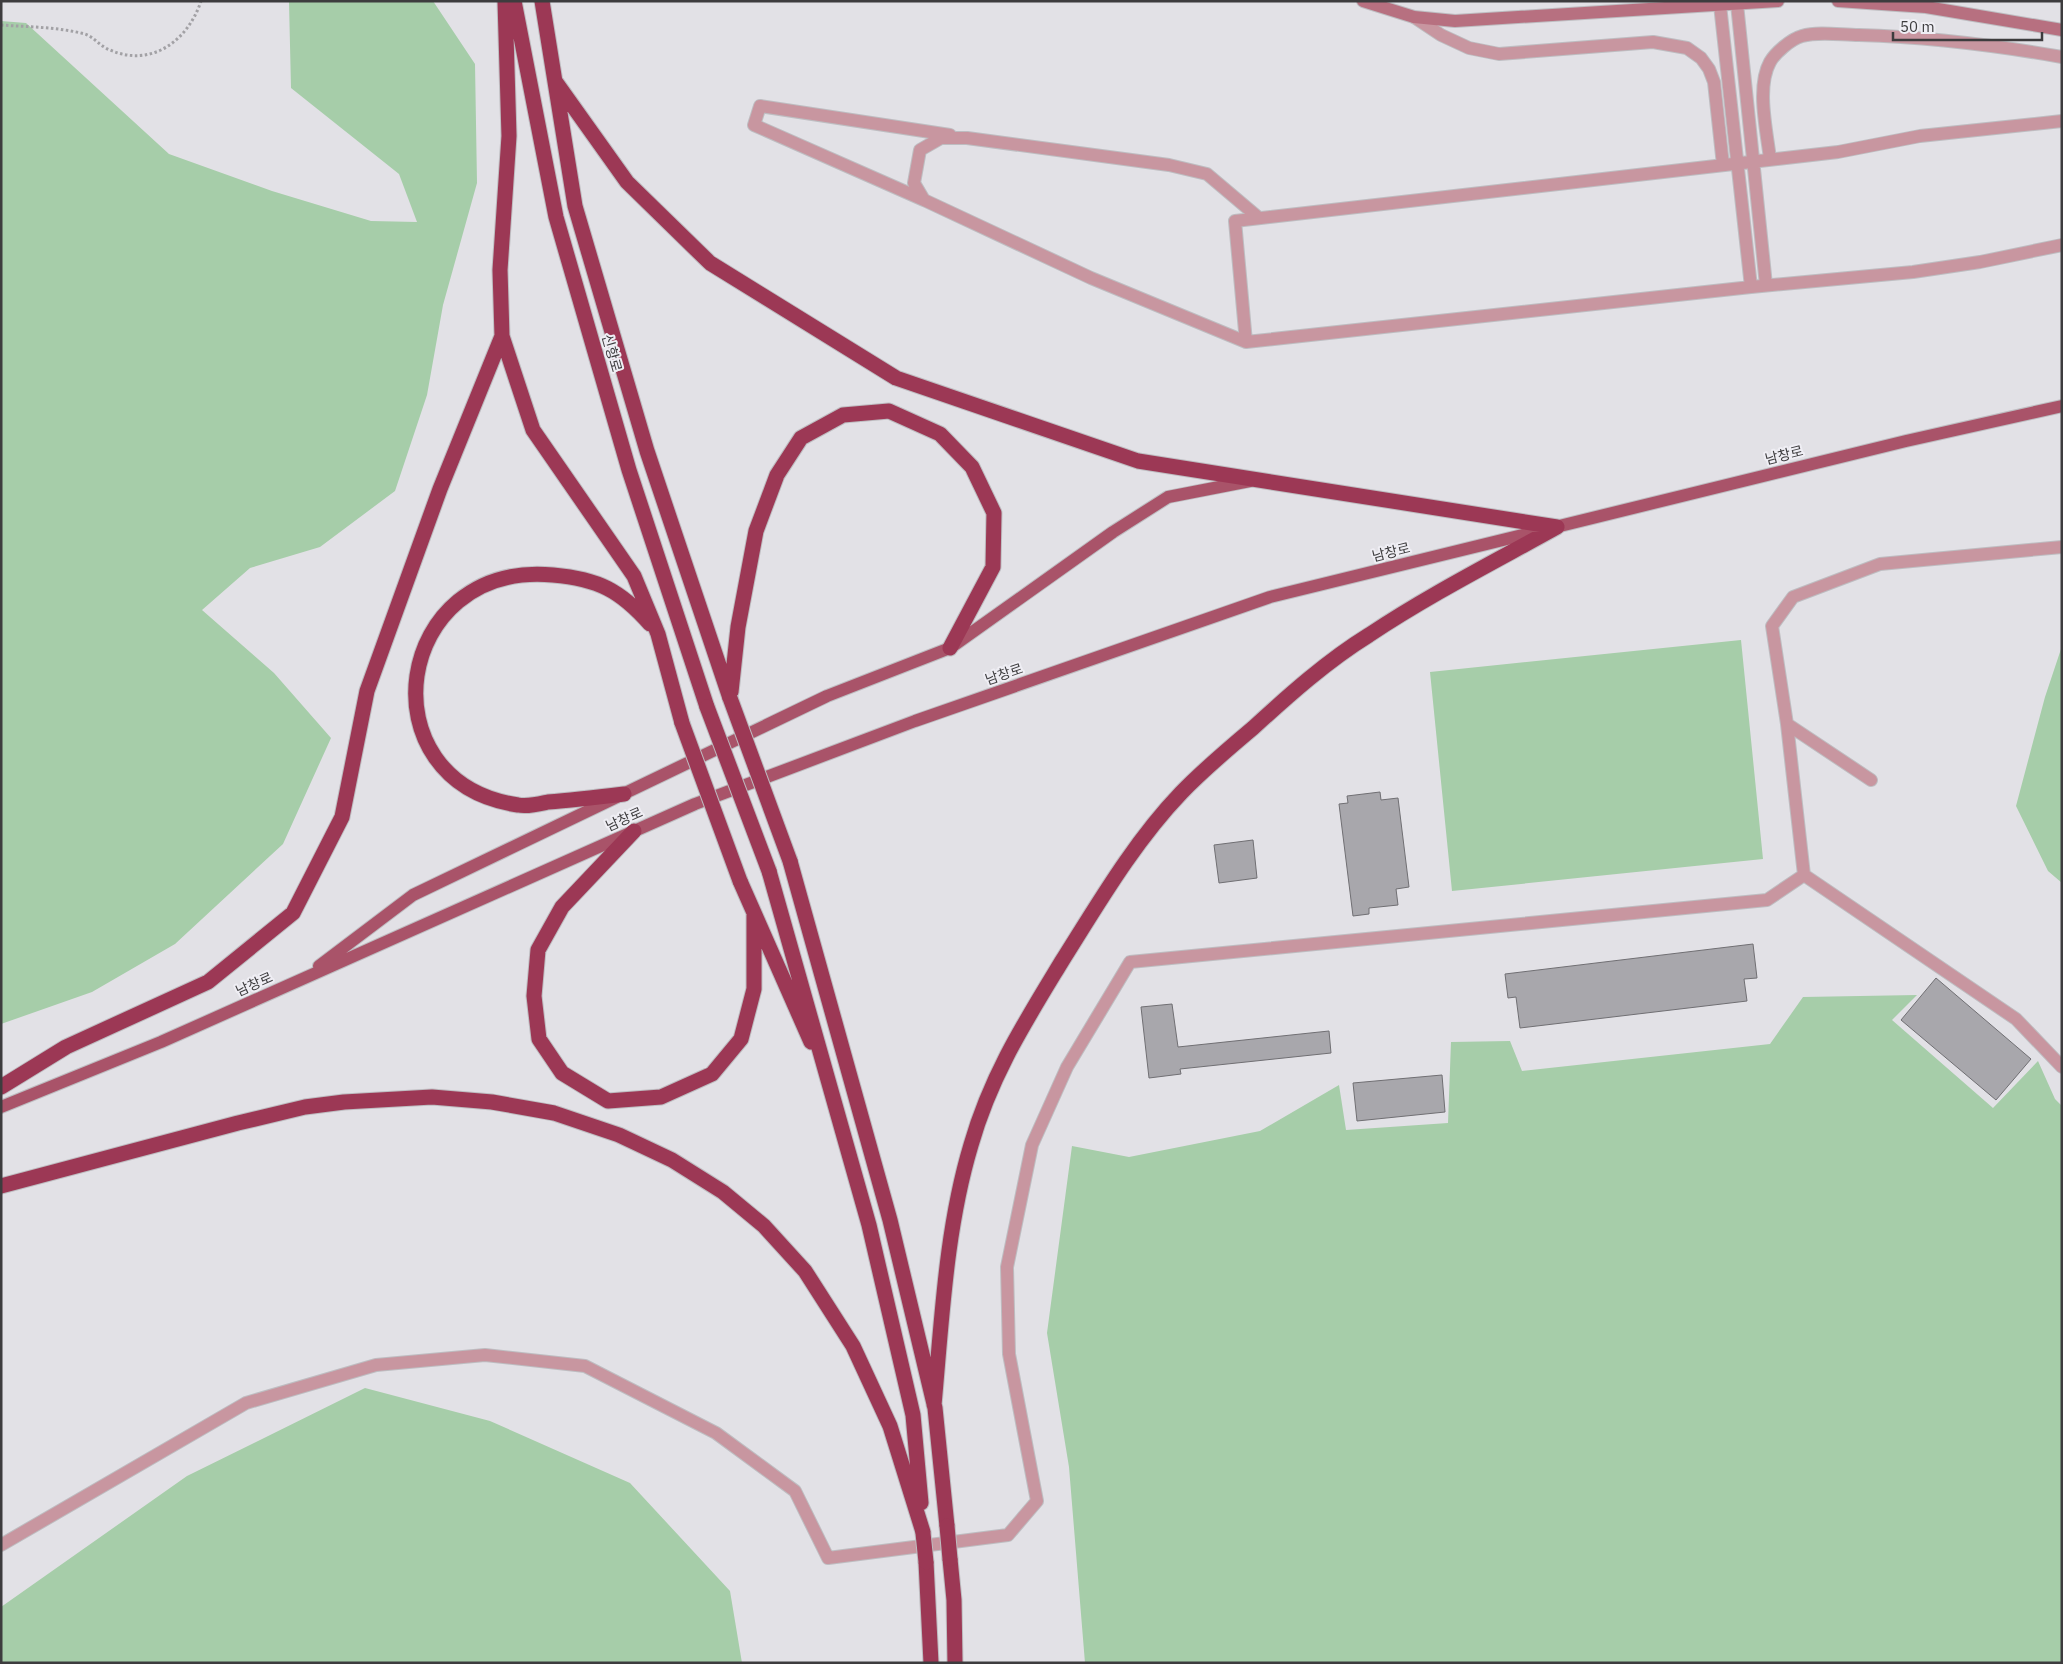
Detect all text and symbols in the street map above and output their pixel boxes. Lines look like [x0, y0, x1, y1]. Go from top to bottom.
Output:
scale bar [1893, 10, 2042, 42]
text: 50 m [1900, 17, 1935, 36]
street label: 신항로 [598, 332, 626, 374]
street label: 남창로 [1763, 442, 1805, 468]
street label: 남창로 [1370, 539, 1412, 565]
street label: 남창로 [983, 659, 1025, 689]
street label: 남창로 [603, 803, 645, 835]
street label: 남창로 [233, 968, 275, 1000]

